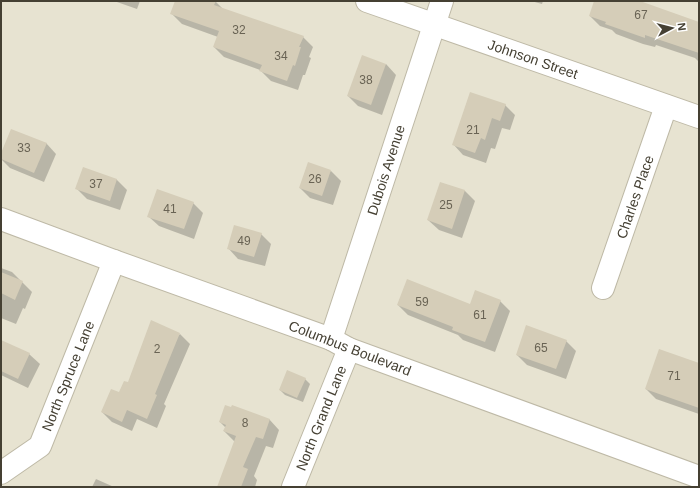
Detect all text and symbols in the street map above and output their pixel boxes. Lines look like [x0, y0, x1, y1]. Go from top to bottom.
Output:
house number: 67 [634, 8, 648, 22]
north arrow [652, 8, 692, 48]
text: N [675, 22, 688, 32]
house number: 32 [232, 23, 246, 37]
street label: Johnson Street [486, 36, 580, 82]
house number: 34 [274, 49, 288, 63]
house number: 38 [359, 73, 373, 87]
street label: Dubois Avenue [364, 123, 408, 217]
house number: 21 [466, 123, 480, 137]
house number: 33 [17, 141, 31, 155]
street label: Charles Place [613, 153, 657, 241]
house number: 26 [308, 172, 322, 186]
house number: 37 [89, 177, 103, 191]
house number: 25 [439, 198, 453, 212]
house number: 41 [163, 202, 177, 216]
house number: 49 [237, 234, 251, 248]
house number: 59 [415, 295, 429, 309]
house number: 61 [473, 308, 487, 322]
street label: Columbus Boulevard [286, 317, 414, 379]
street label: North Spruce Lane [39, 318, 98, 433]
house number: 65 [534, 341, 548, 355]
house number: 2 [154, 342, 161, 356]
street label: North Grand Lane [293, 363, 349, 473]
house number: 71 [667, 369, 681, 383]
house number: 8 [242, 416, 249, 430]

